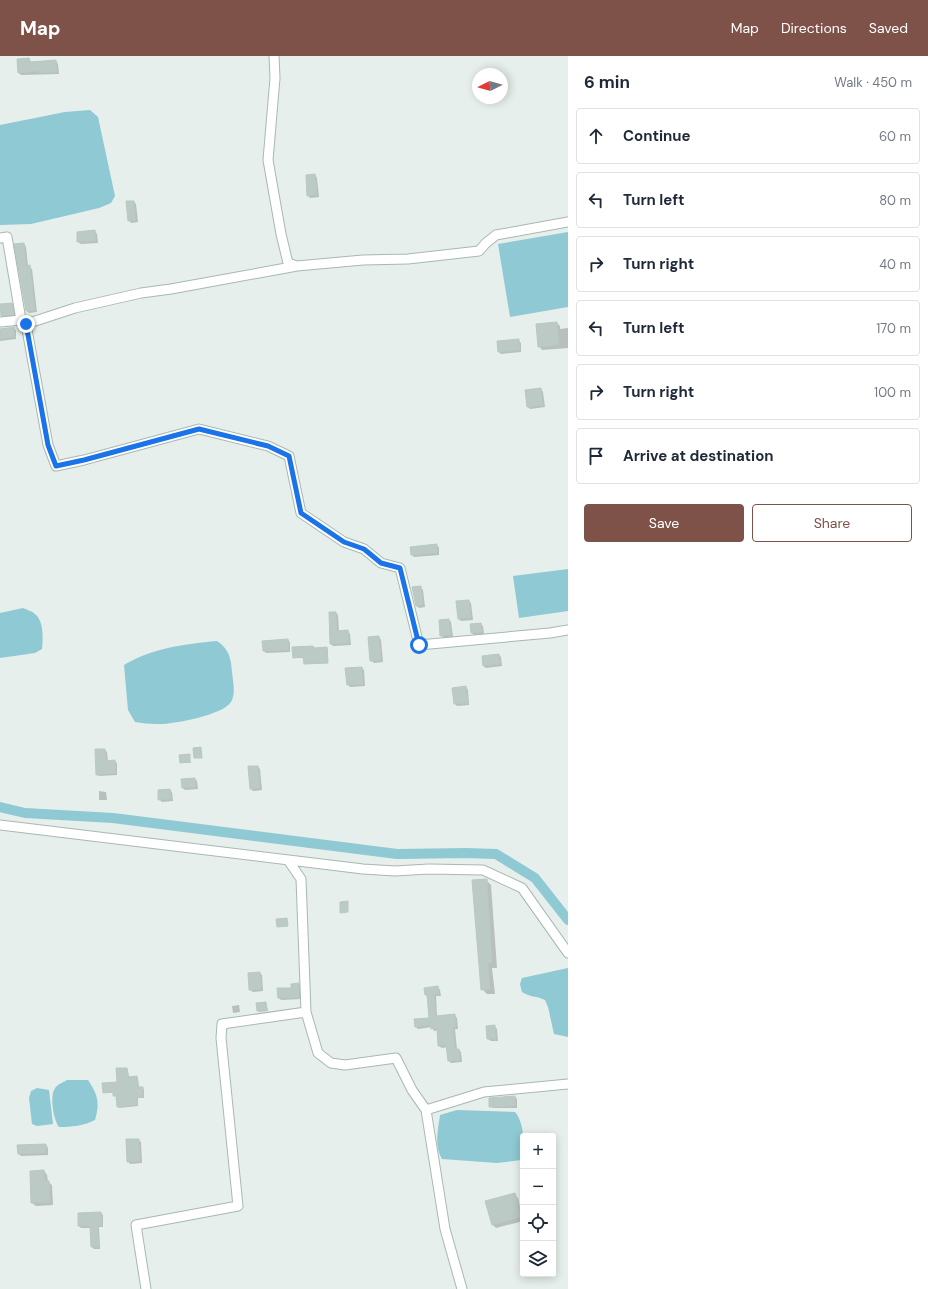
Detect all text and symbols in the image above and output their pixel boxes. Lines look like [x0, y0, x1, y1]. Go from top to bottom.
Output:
text: Map [20, 16, 60, 41]
text: Map [731, 19, 759, 37]
text: Directions [781, 19, 847, 37]
text: Saved [869, 19, 908, 37]
north arrow [472, 68, 508, 104]
text: 6 min [584, 71, 630, 93]
text: Walk · 450 m [834, 74, 912, 91]
icon: ahead [585, 125, 607, 147]
text: Continue [623, 126, 691, 146]
text: 60 m [879, 128, 911, 145]
icon: left [585, 189, 607, 211]
text: Turn left [623, 190, 684, 210]
text: 80 m [879, 192, 911, 209]
icon: right [585, 253, 607, 275]
text: Turn right [623, 254, 694, 274]
text: 40 m [879, 256, 911, 273]
route end [17, 315, 35, 333]
icon: left [585, 317, 607, 339]
text: Turn left [623, 318, 684, 338]
text: 170 m [876, 320, 911, 337]
icon: right [585, 381, 607, 403]
text: Turn right [623, 382, 694, 402]
text: 100 m [874, 384, 911, 401]
icon: arrive [585, 445, 607, 467]
text: Arrive at destination [623, 446, 774, 466]
button: Save [584, 504, 744, 542]
button: Share [752, 504, 912, 542]
route start [410, 636, 428, 654]
map controls [520, 1133, 556, 1277]
button: + [520, 1133, 556, 1169]
button: − [520, 1169, 556, 1205]
button: locate [520, 1205, 556, 1241]
button: layers [520, 1241, 556, 1277]

